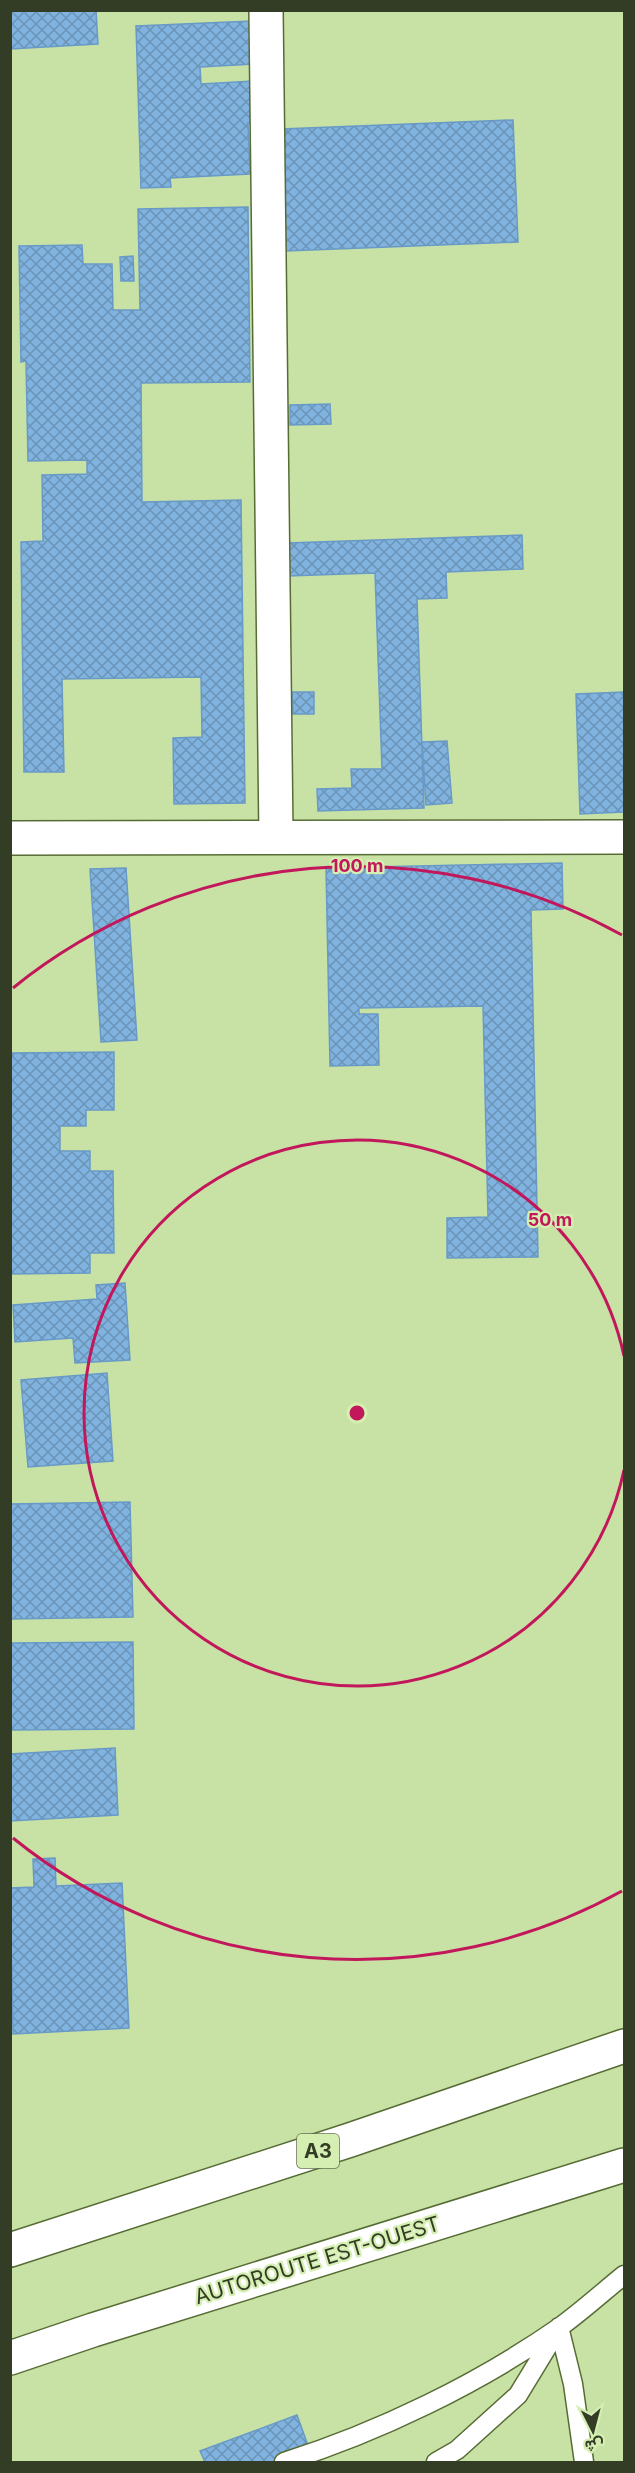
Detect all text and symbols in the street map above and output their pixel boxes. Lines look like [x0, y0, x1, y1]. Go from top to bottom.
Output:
text: 100 m [331, 855, 383, 876]
text: 50 m [528, 1209, 572, 1230]
centre of rings [347, 1403, 367, 1423]
road number: A3 [297, 2134, 339, 2168]
street label: AUTOROUTE EST-OUEST [191, 2211, 443, 2309]
north arrow [563, 2401, 623, 2461]
text: ش [584, 2435, 605, 2457]

